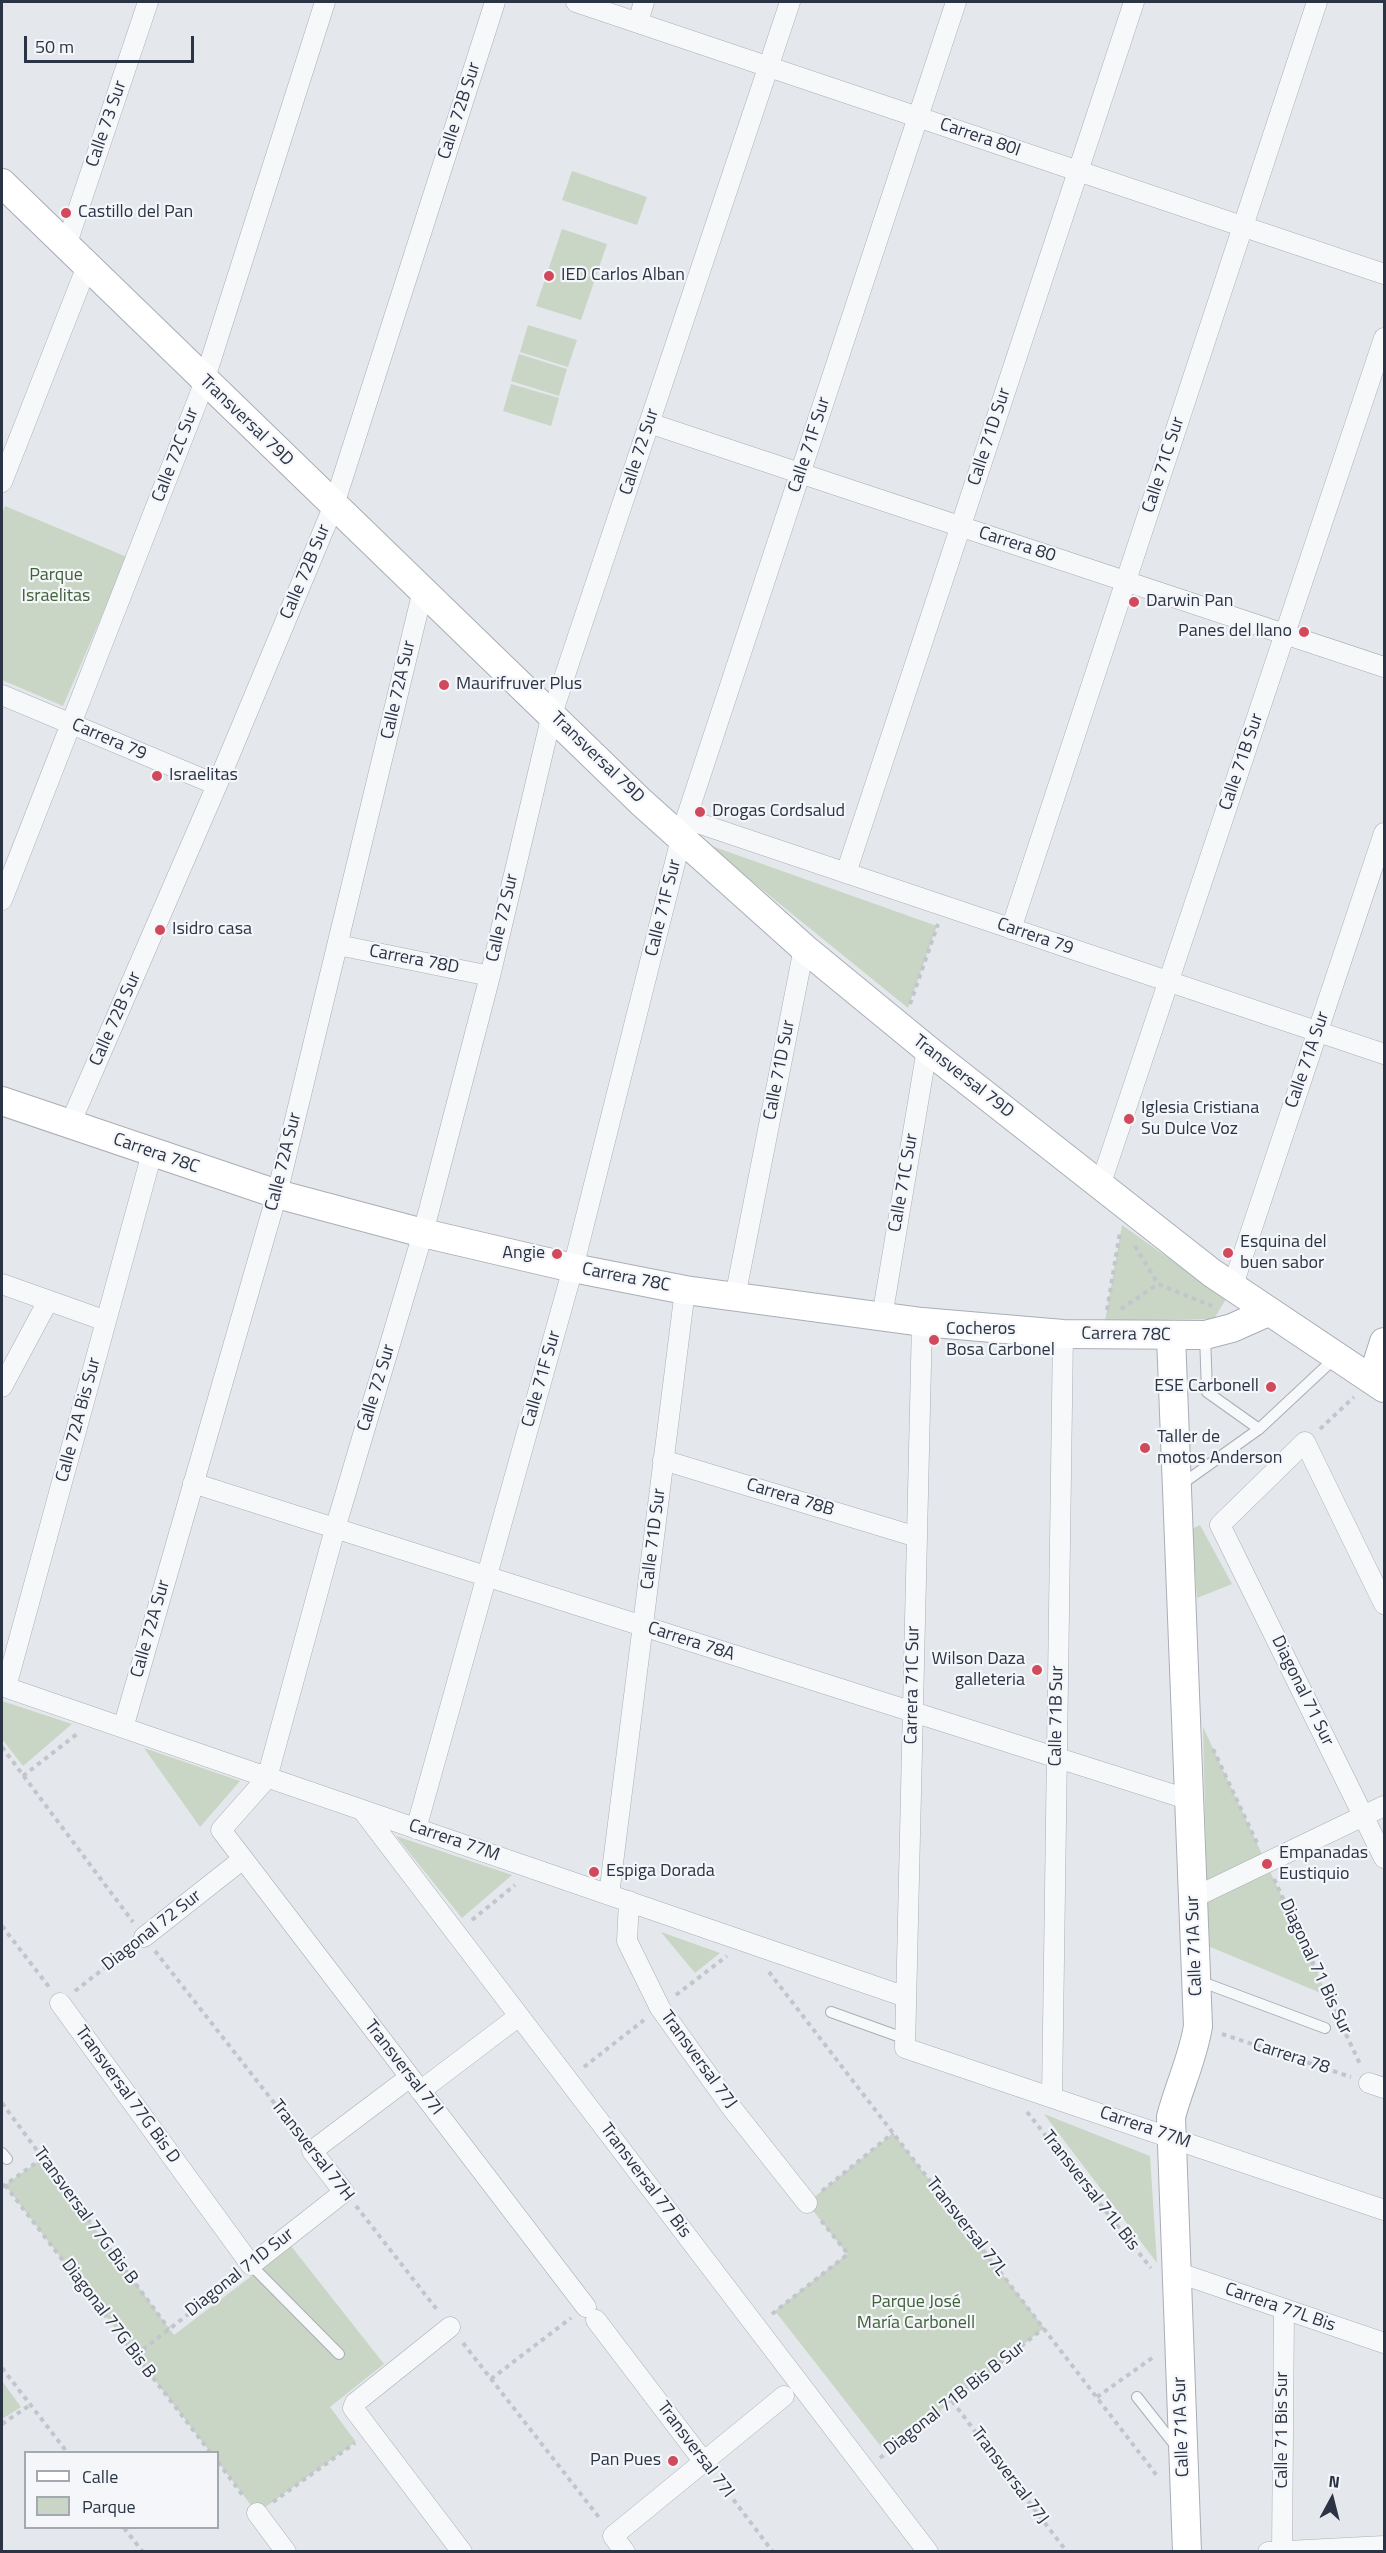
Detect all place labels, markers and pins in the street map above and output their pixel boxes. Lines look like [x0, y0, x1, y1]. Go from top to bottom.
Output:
place label: Castillo del Pan [78, 202, 193, 224]
marker: Castillo del Pan [59, 206, 73, 220]
place label: IED Carlos Alban [561, 265, 685, 287]
marker: IED Carlos Alban [542, 269, 556, 283]
place label: Darwin Pan [1146, 591, 1233, 613]
marker: Darwin Pan [1127, 595, 1141, 609]
place label: Panes del llano [1178, 621, 1292, 643]
marker: Panes del llano [1297, 625, 1311, 639]
place label: Maurifruver Plus [456, 674, 582, 696]
marker: Maurifruver Plus [437, 678, 451, 692]
place label: Israelitas [169, 765, 238, 787]
marker: Israelitas [150, 769, 164, 783]
place label: Drogas Cordsalud [712, 801, 845, 823]
marker: Drogas Cordsalud [693, 805, 707, 819]
place label: Isidro casa [172, 919, 252, 941]
marker: Isidro casa [153, 923, 167, 937]
place label: Iglesia Cristiana Su Dulce Voz [1141, 1098, 1259, 1140]
marker: Iglesia Cristiana Su Dulce Voz [1122, 1112, 1136, 1126]
place label: Esquina del buen sabor [1240, 1232, 1327, 1274]
place label: Angie [502, 1243, 545, 1265]
marker: Esquina del buen sabor [1221, 1246, 1235, 1260]
marker: Angie [550, 1247, 564, 1261]
place label: Cocheros Bosa Carbonel [946, 1319, 1055, 1362]
marker: Cocheros Bosa Carbonel [927, 1333, 941, 1347]
place label: ESE Carbonell [1154, 1376, 1259, 1398]
marker: ESE Carbonell [1264, 1380, 1278, 1394]
place label: Taller de motos Anderson [1157, 1427, 1282, 1470]
marker: Taller de motos Anderson [1138, 1441, 1152, 1455]
place label: Wilson Daza galleteria [932, 1649, 1025, 1692]
marker: Wilson Daza galleteria [1030, 1663, 1044, 1677]
place label: Empanadas Eustiquio [1279, 1843, 1368, 1886]
marker: Empanadas Eustiquio [1260, 1857, 1274, 1871]
place label: Espiga Dorada [606, 1861, 715, 1883]
marker: Espiga Dorada [587, 1865, 601, 1879]
place label: Pan Pues [590, 2450, 661, 2472]
marker: Pan Pues [666, 2454, 680, 2468]

